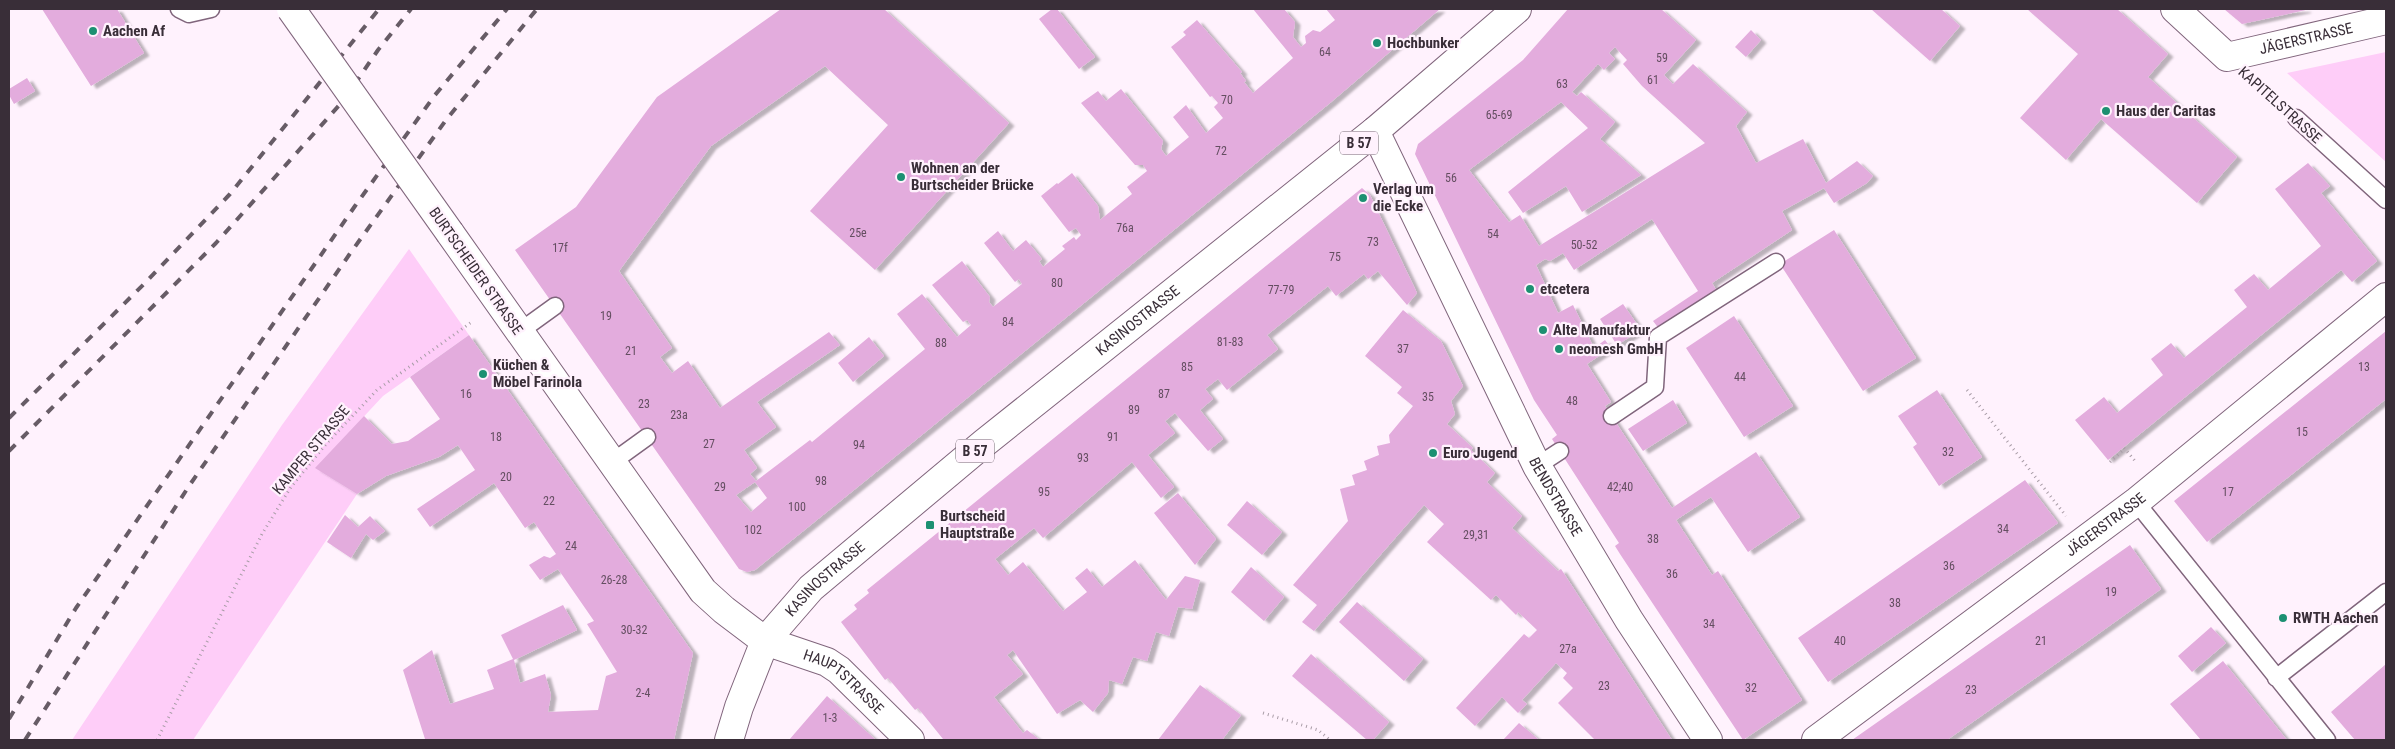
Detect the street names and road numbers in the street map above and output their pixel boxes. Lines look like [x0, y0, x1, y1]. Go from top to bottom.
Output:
street label: JÄGERSTRASSE [2258, 19, 2355, 58]
street label: KAPITELSTRASSE [2234, 63, 2326, 147]
road number: B 57 [1340, 132, 1378, 154]
street label: BURTSCHEIDER STRASSE [425, 204, 527, 338]
street label: KASINOSTRASSE [1092, 282, 1183, 359]
street label: KAMPER STRASSE [269, 402, 353, 498]
road number: B 57 [956, 440, 994, 462]
street label: BENDSTRASSE [1525, 454, 1586, 540]
street label: JÄGERSTRASSE [2062, 489, 2149, 560]
street label: KASINOSTRASSE [782, 538, 868, 620]
street label: HAUPTSTRASSE [801, 646, 887, 718]

